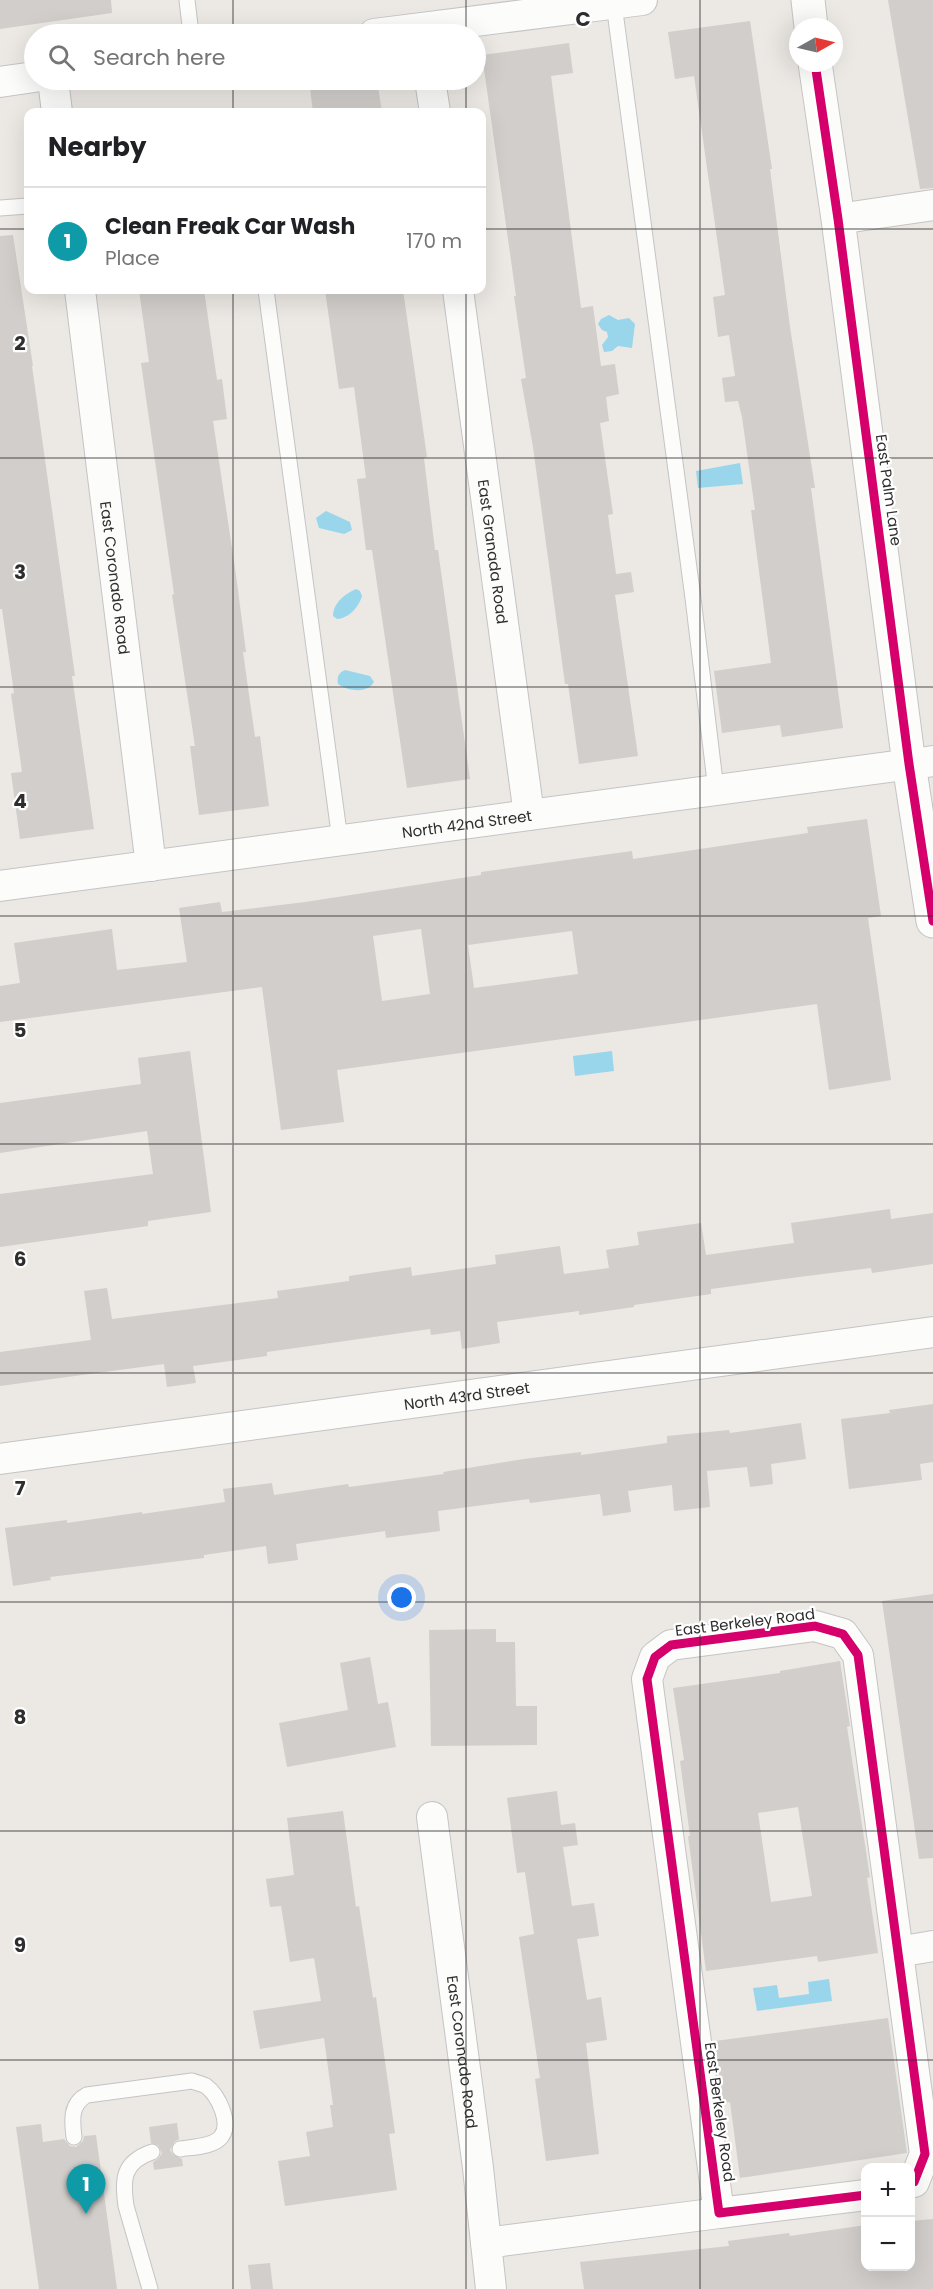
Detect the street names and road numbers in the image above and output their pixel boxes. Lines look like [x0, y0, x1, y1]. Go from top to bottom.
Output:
street label: East Palm Lane [871, 433, 907, 547]
street label: East Granada Road [473, 478, 514, 625]
street label: East Coronado Road [96, 500, 135, 656]
street label: North 42nd Street [401, 804, 533, 843]
street label: North 43rd Street [402, 1377, 531, 1414]
street label: East Berkeley Road [674, 1603, 816, 1641]
street label: East Coronado Road [442, 1974, 483, 2130]
street label: East Berkeley Road [700, 2041, 740, 2183]

